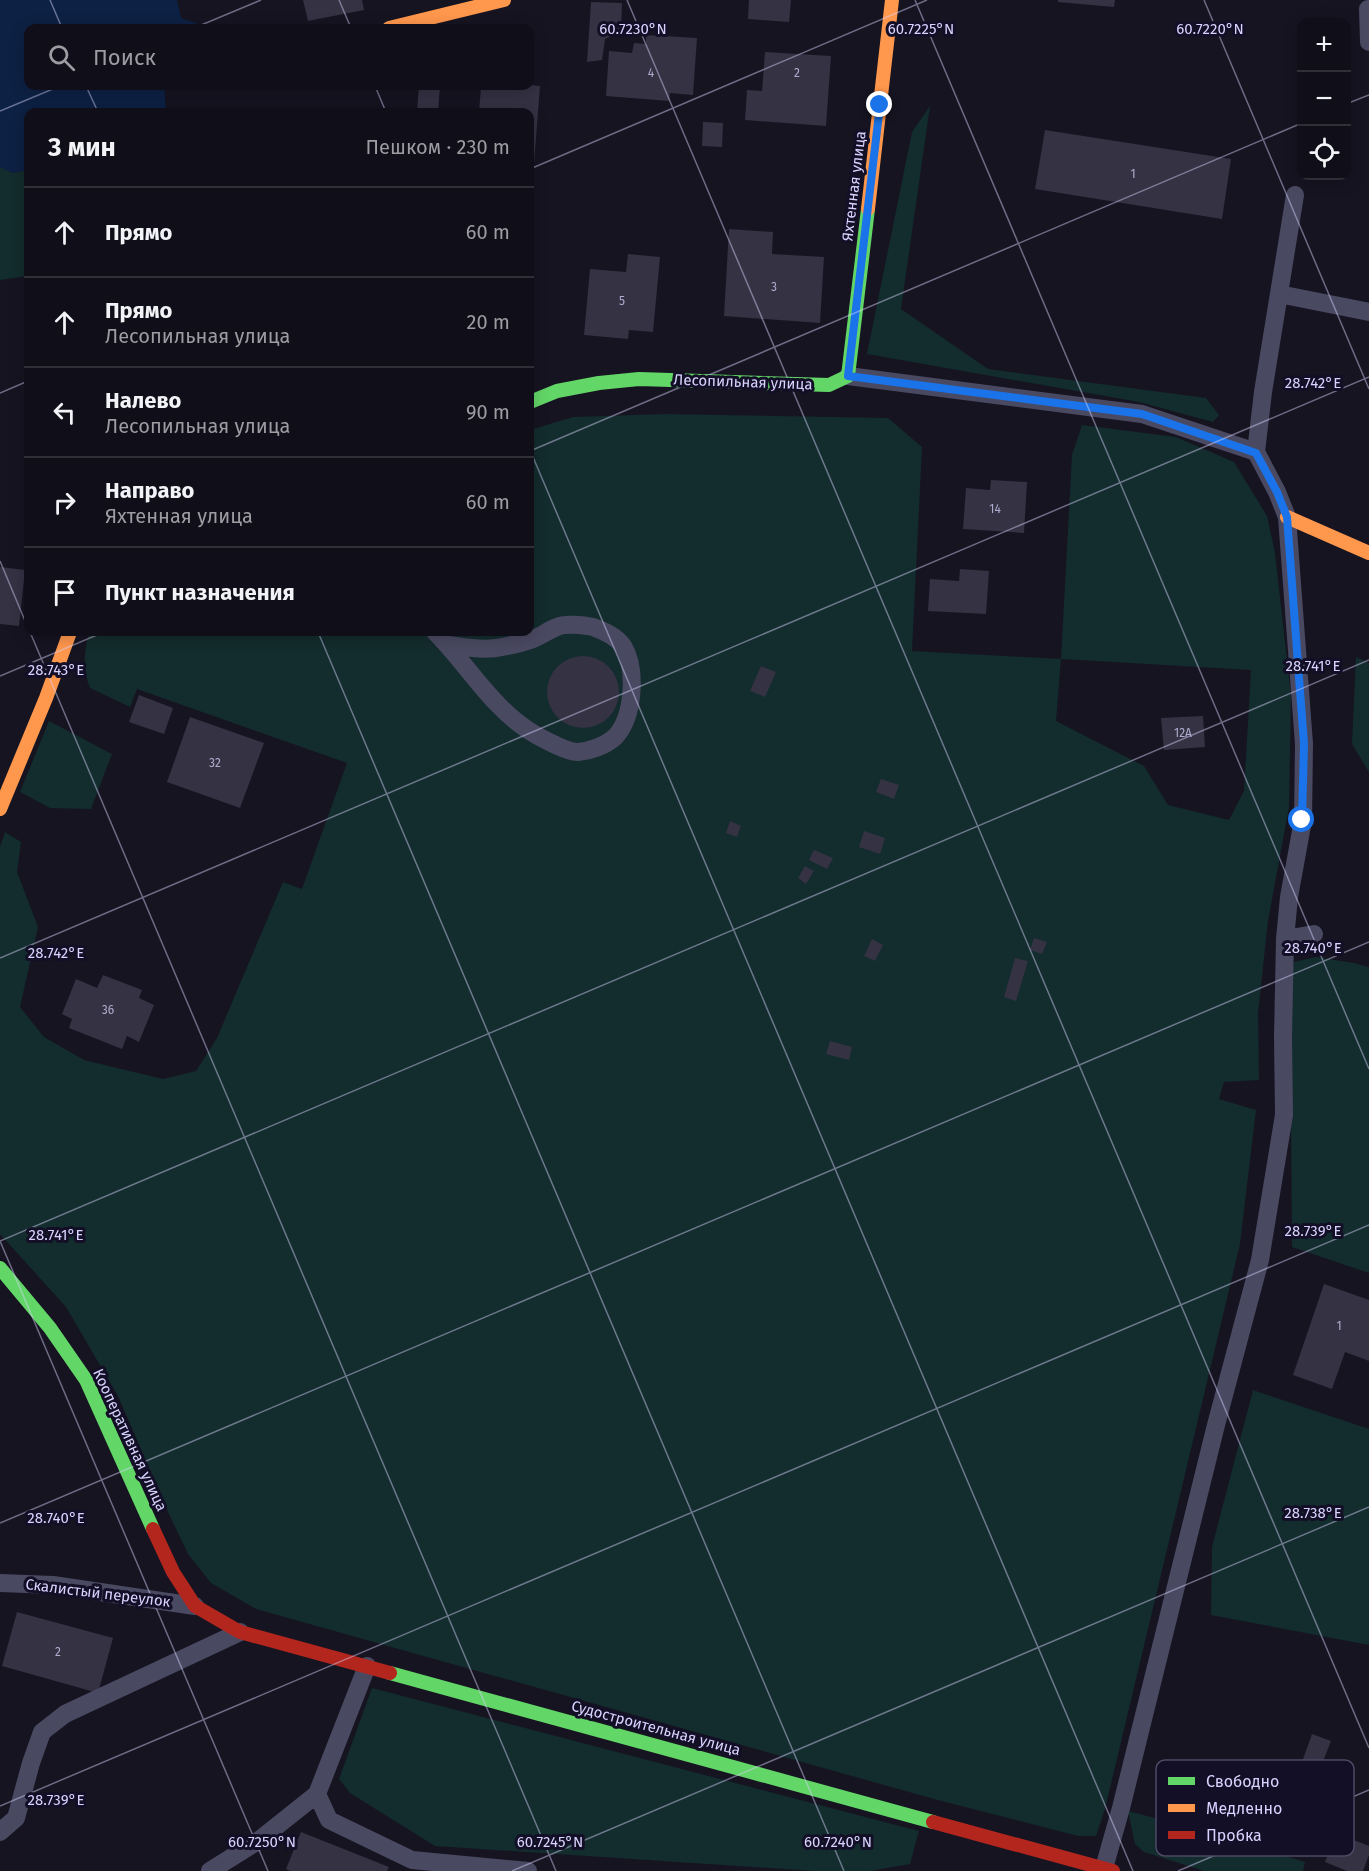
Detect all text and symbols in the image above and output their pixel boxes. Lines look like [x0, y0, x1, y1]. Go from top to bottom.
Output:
map controls [1297, 18, 1351, 180]
button: + [1297, 18, 1351, 72]
text: 60.7230°N [599, 20, 667, 38]
text: 60.7225°N [888, 20, 954, 38]
text: 60.7220°N [1176, 20, 1244, 38]
search box [24, 24, 534, 90]
icon: search [45, 41, 78, 74]
text: Поиск [93, 44, 156, 71]
house number: 4 [648, 66, 655, 80]
house number: 2 [794, 66, 800, 80]
button: − [1297, 72, 1351, 126]
route end [866, 91, 892, 117]
button: locate [1297, 126, 1351, 180]
street label: Яхтенная улица [838, 130, 870, 242]
text: 3 мин [48, 132, 116, 163]
text: Пешком · 230 m [366, 135, 510, 159]
house number: 1 [1130, 167, 1136, 181]
icon: ahead [48, 216, 81, 249]
text: Прямо [105, 219, 172, 246]
text: 60 m [466, 220, 510, 244]
house number: 3 [771, 280, 777, 294]
house number: 5 [619, 294, 625, 308]
text: Прямо [105, 297, 172, 324]
icon: ahead [48, 306, 81, 339]
text: 20 m [467, 310, 510, 334]
text: Лесопильная улица [105, 324, 290, 348]
street label: Лесопильная улица [673, 371, 813, 393]
text: 28.742°E [1285, 374, 1341, 392]
text: Налево [105, 387, 181, 414]
icon: left [48, 396, 81, 429]
text: 90 m [466, 400, 510, 424]
text: Лесопильная улица [105, 414, 290, 438]
text: Направо [105, 477, 194, 504]
icon: right [48, 486, 81, 519]
text: 60 m [466, 490, 510, 514]
house number: 14 [989, 502, 1001, 516]
text: Яхтенная улица [105, 504, 253, 528]
icon: arrive [48, 576, 81, 609]
text: Пункт назначения [105, 579, 295, 606]
text: 28.741°E [1286, 657, 1340, 675]
text: 28.743°E [28, 661, 84, 679]
house number: 12А [1174, 726, 1192, 740]
house number: 32 [209, 756, 221, 770]
route start [1288, 806, 1314, 832]
text: 28.740°E [1284, 939, 1342, 957]
text: 28.742°E [28, 944, 84, 962]
house number: 36 [102, 1003, 114, 1017]
text: 28.739°E [1285, 1222, 1341, 1240]
text: 28.741°E [29, 1226, 83, 1244]
house number: 1 [1336, 1319, 1342, 1333]
street label: Кооперативная улица [89, 1366, 171, 1514]
text: 28.738°E [1284, 1504, 1342, 1522]
text: 28.740°E [27, 1509, 85, 1527]
street label: Скалистый переулок [24, 1575, 172, 1611]
house number: 2 [55, 1645, 61, 1659]
street label: Судостроительная улица [569, 1697, 743, 1759]
legend [1156, 1760, 1354, 1856]
text: Свободно [1206, 1772, 1279, 1791]
text: 28.739°E [28, 1791, 84, 1809]
text: Медленно [1206, 1799, 1282, 1818]
text: Пробка [1206, 1826, 1262, 1845]
text: 60.7250°N [228, 1833, 296, 1851]
text: 60.7245°N [517, 1833, 583, 1851]
text: 60.7240°N [804, 1833, 872, 1851]

